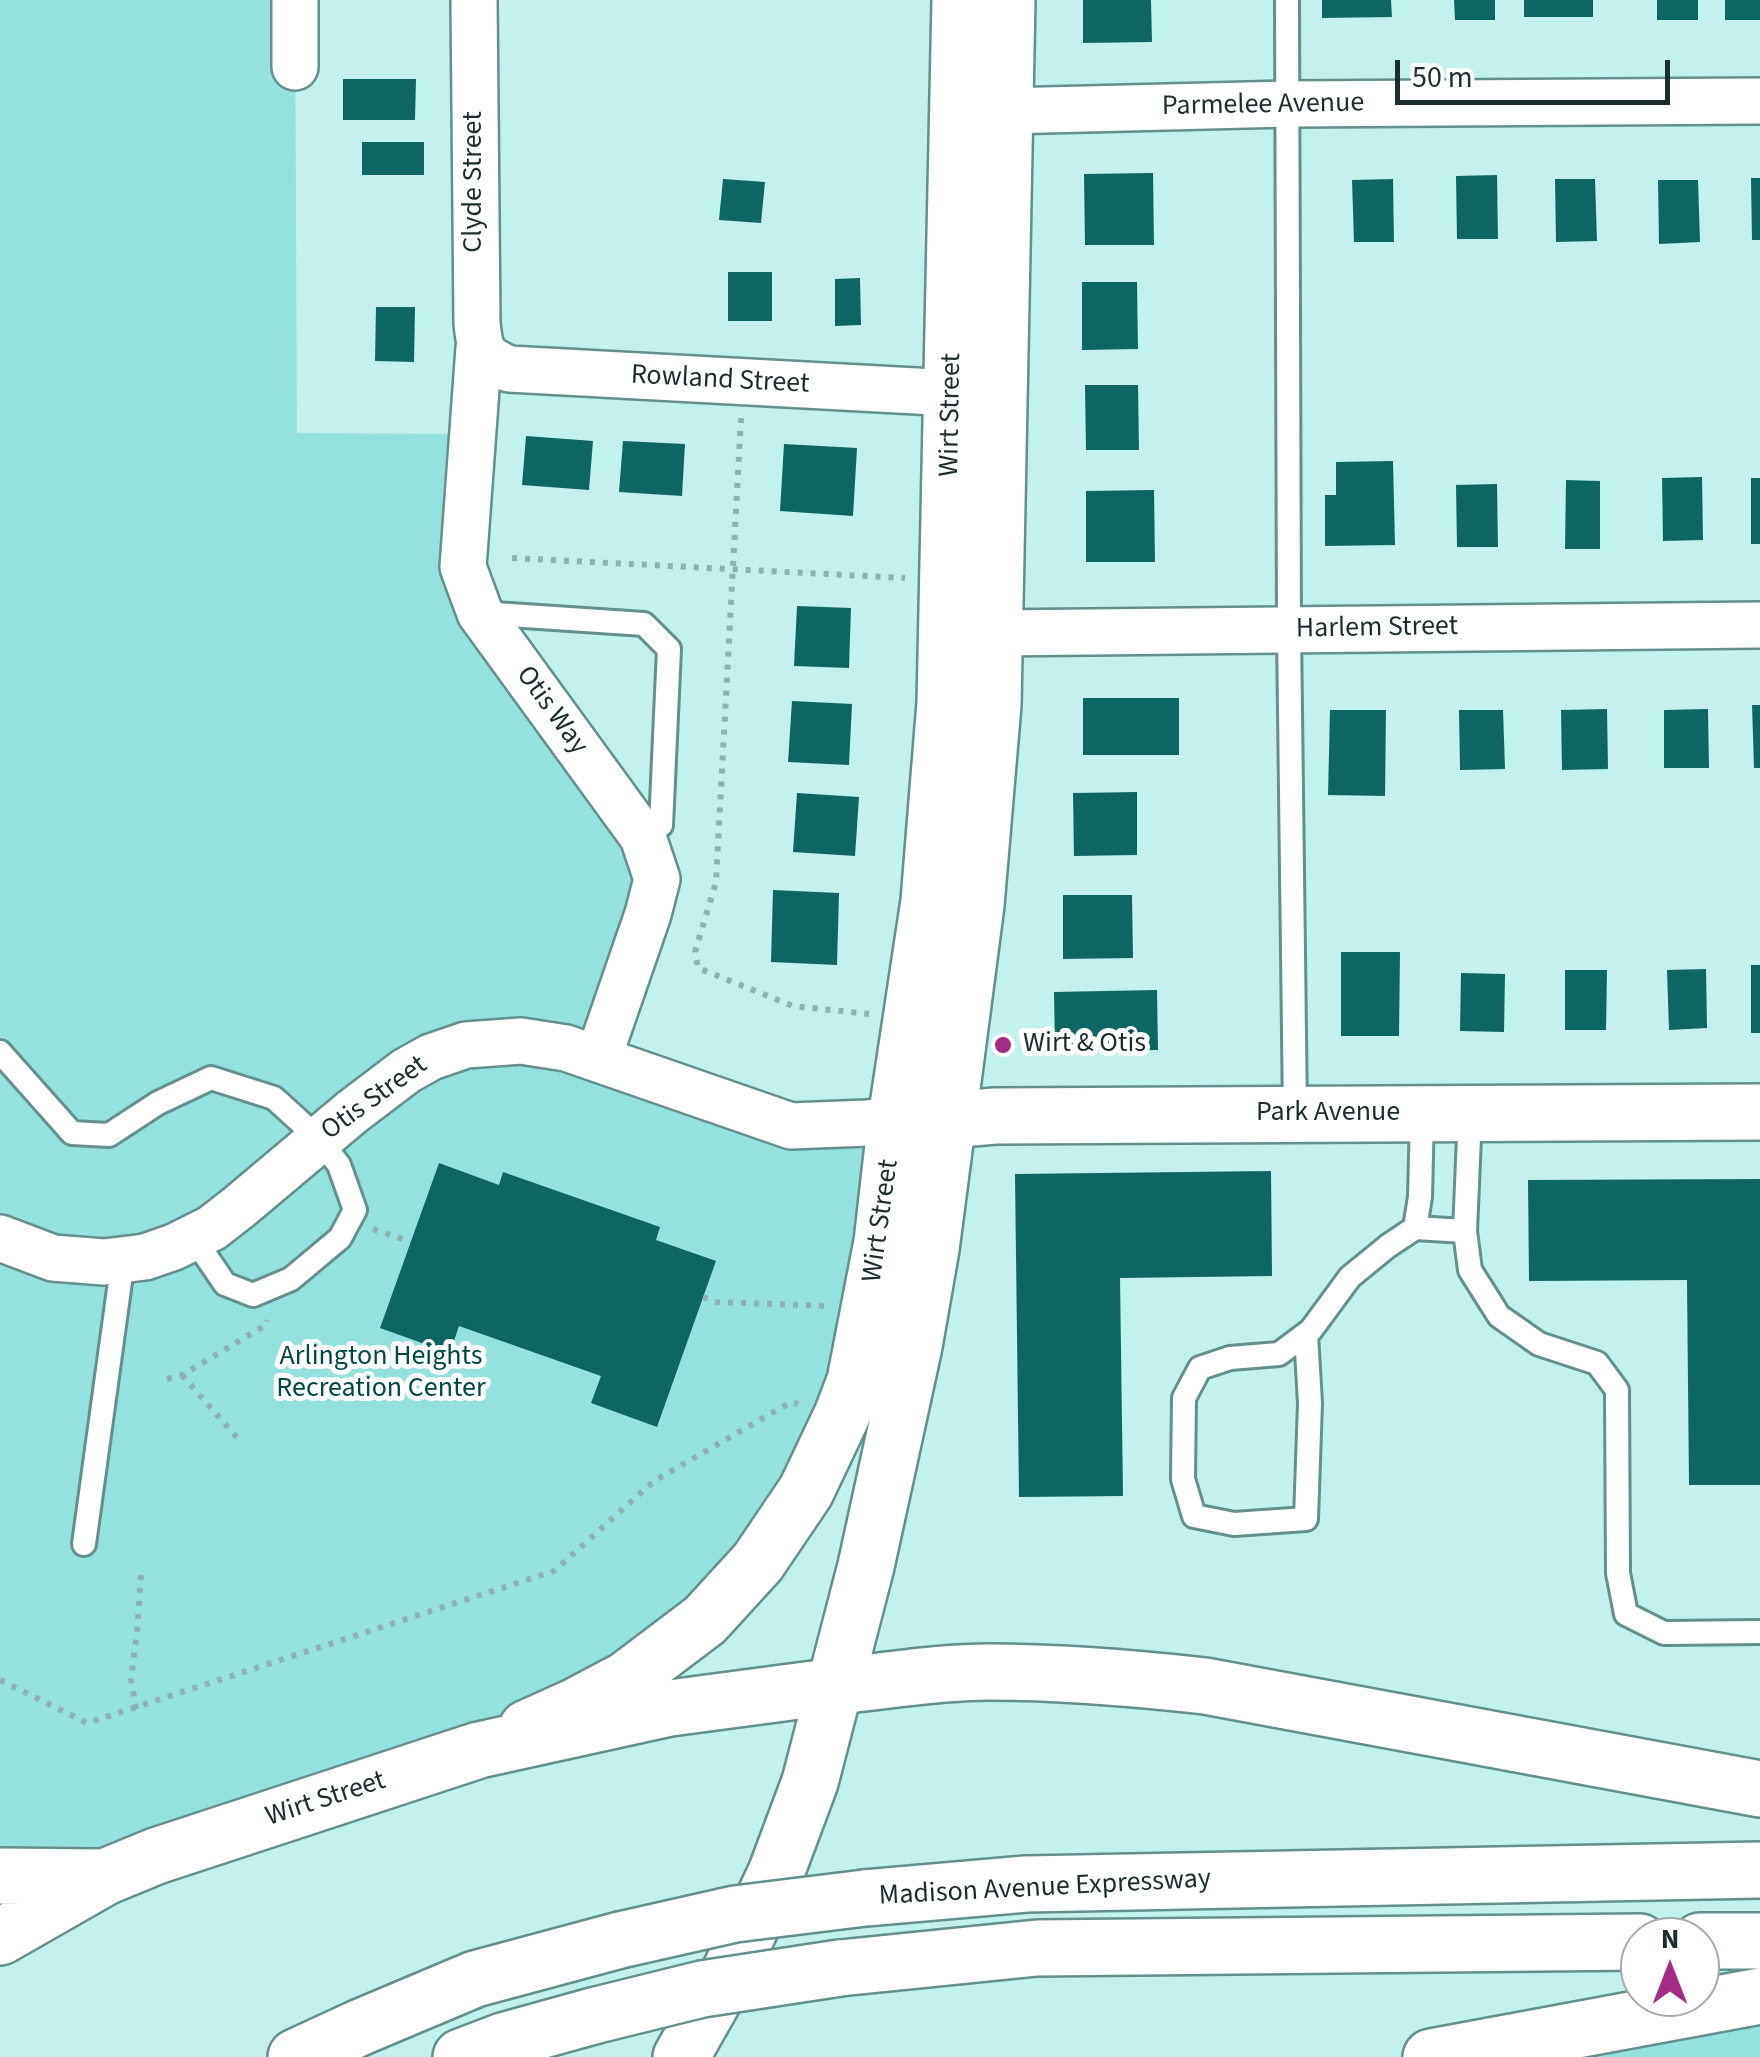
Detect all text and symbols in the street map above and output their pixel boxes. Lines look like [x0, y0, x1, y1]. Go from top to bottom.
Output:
scale bar [1400, 40, 1675, 102]
text: 50 m [1412, 56, 1473, 99]
street label: Parmelee Avenue [1162, 87, 1364, 125]
street label: Clyde Street [458, 111, 492, 253]
street label: Wirt Street [934, 353, 970, 477]
street label: Rowland Street [630, 360, 810, 402]
street label: Harlem Street [1296, 611, 1458, 647]
street label: Otis Way [508, 660, 594, 762]
place label: Wirt & Otis [1023, 1028, 1146, 1062]
marker: Wirt & Otis [992, 1034, 1014, 1056]
street label: Otis Street [316, 1049, 434, 1149]
street label: Park Avenue [1256, 1097, 1400, 1131]
street label: Wirt Street [857, 1157, 907, 1285]
park label: Arlington Heights Recreation Center [276, 1341, 486, 1407]
street label: Wirt Street [262, 1765, 390, 1835]
street label: Madison Avenue Expressway [878, 1864, 1212, 1914]
north arrow [1620, 1917, 1720, 2017]
text: N [1661, 1919, 1679, 1959]

